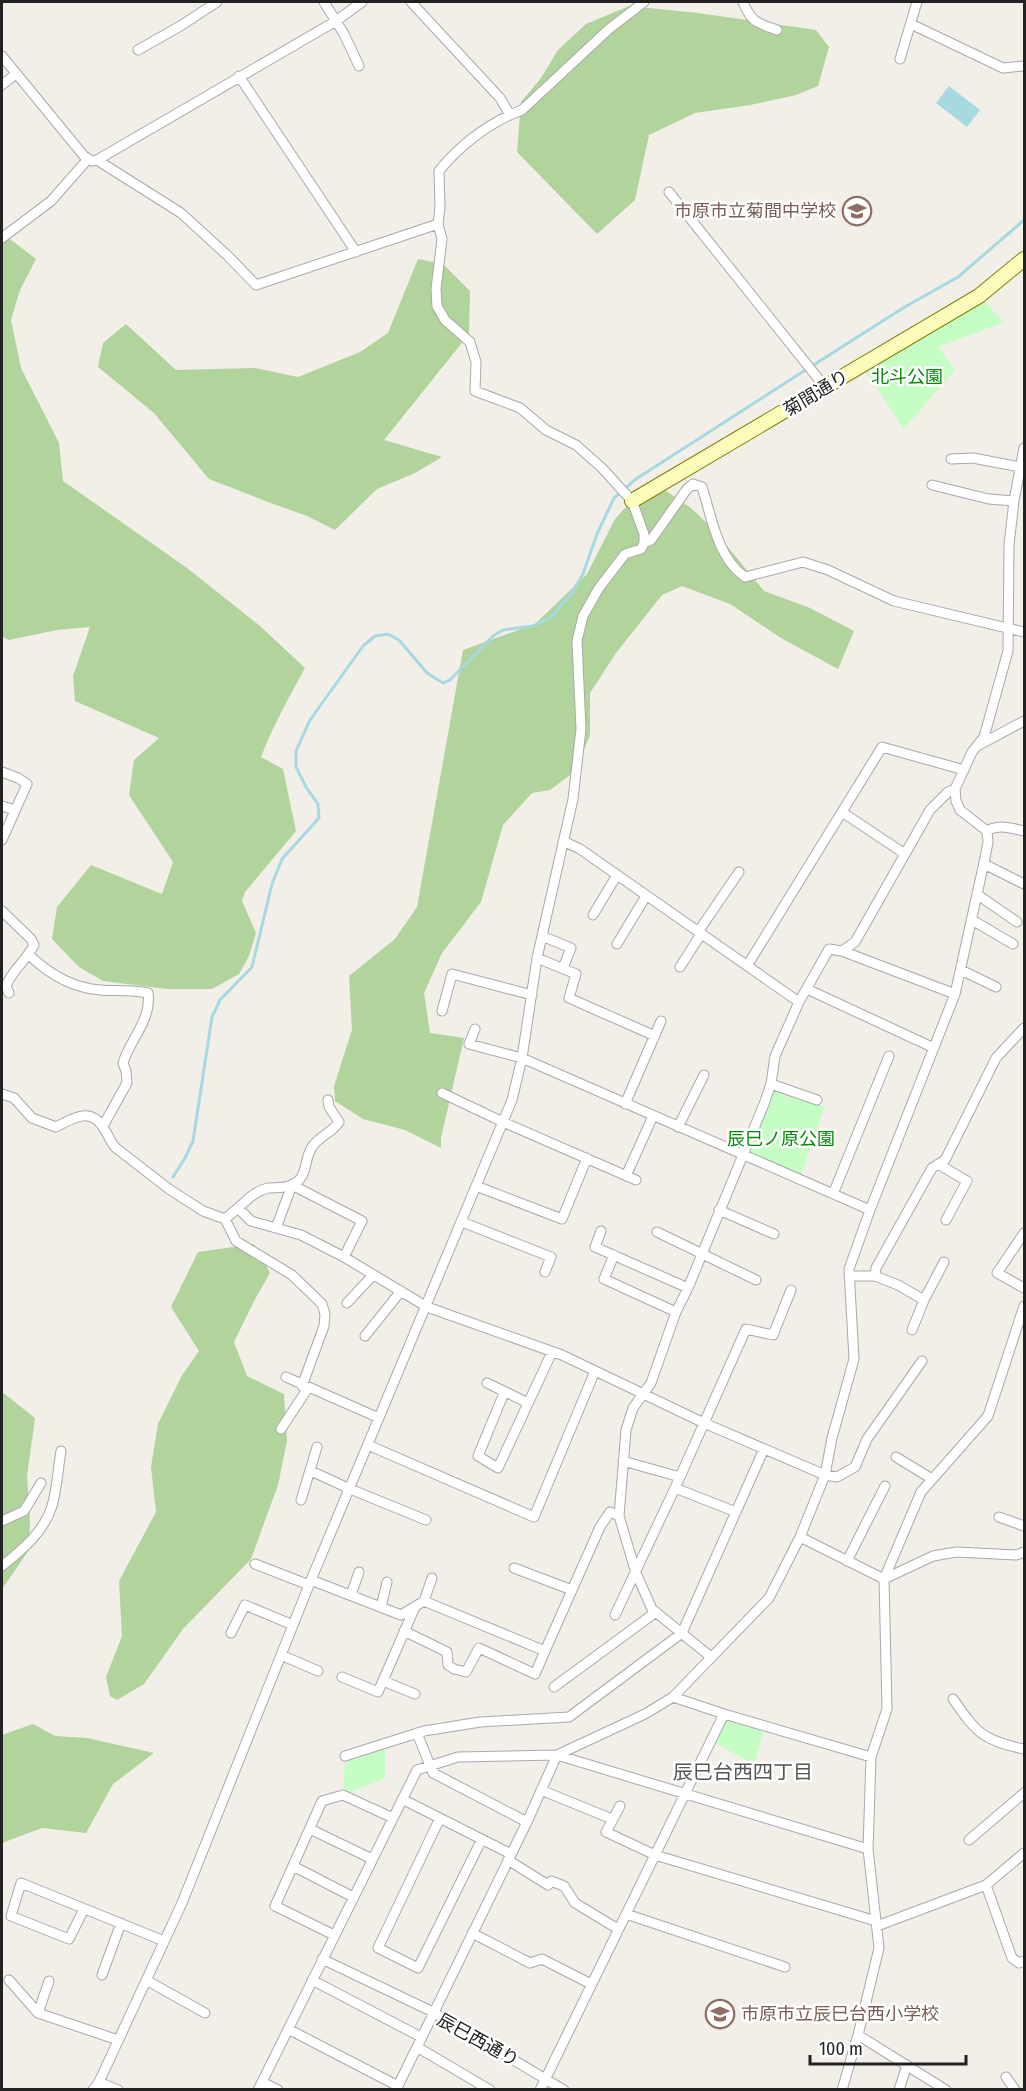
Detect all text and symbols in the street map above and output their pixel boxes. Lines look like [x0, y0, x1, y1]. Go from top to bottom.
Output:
school or university icon: 市原市立菊間中学校 [841, 195, 873, 227]
place label: 市原市立菊間中学校 [674, 200, 836, 222]
street label: 菊間通り [779, 365, 853, 421]
park label: 北斗公園 [871, 366, 943, 388]
park label: 辰巳ノ原公園 [727, 1128, 835, 1150]
district label: 辰巳台西四丁目 [673, 1760, 813, 1784]
school or university icon: 市原市立辰巳台西小学校 [704, 1998, 736, 2030]
place label: 市原市立辰巳台西小学校 [741, 2003, 939, 2025]
street label: 辰巳西通り [433, 2009, 523, 2071]
scale bar [810, 2028, 966, 2066]
text: 100 m [819, 2038, 863, 2060]

